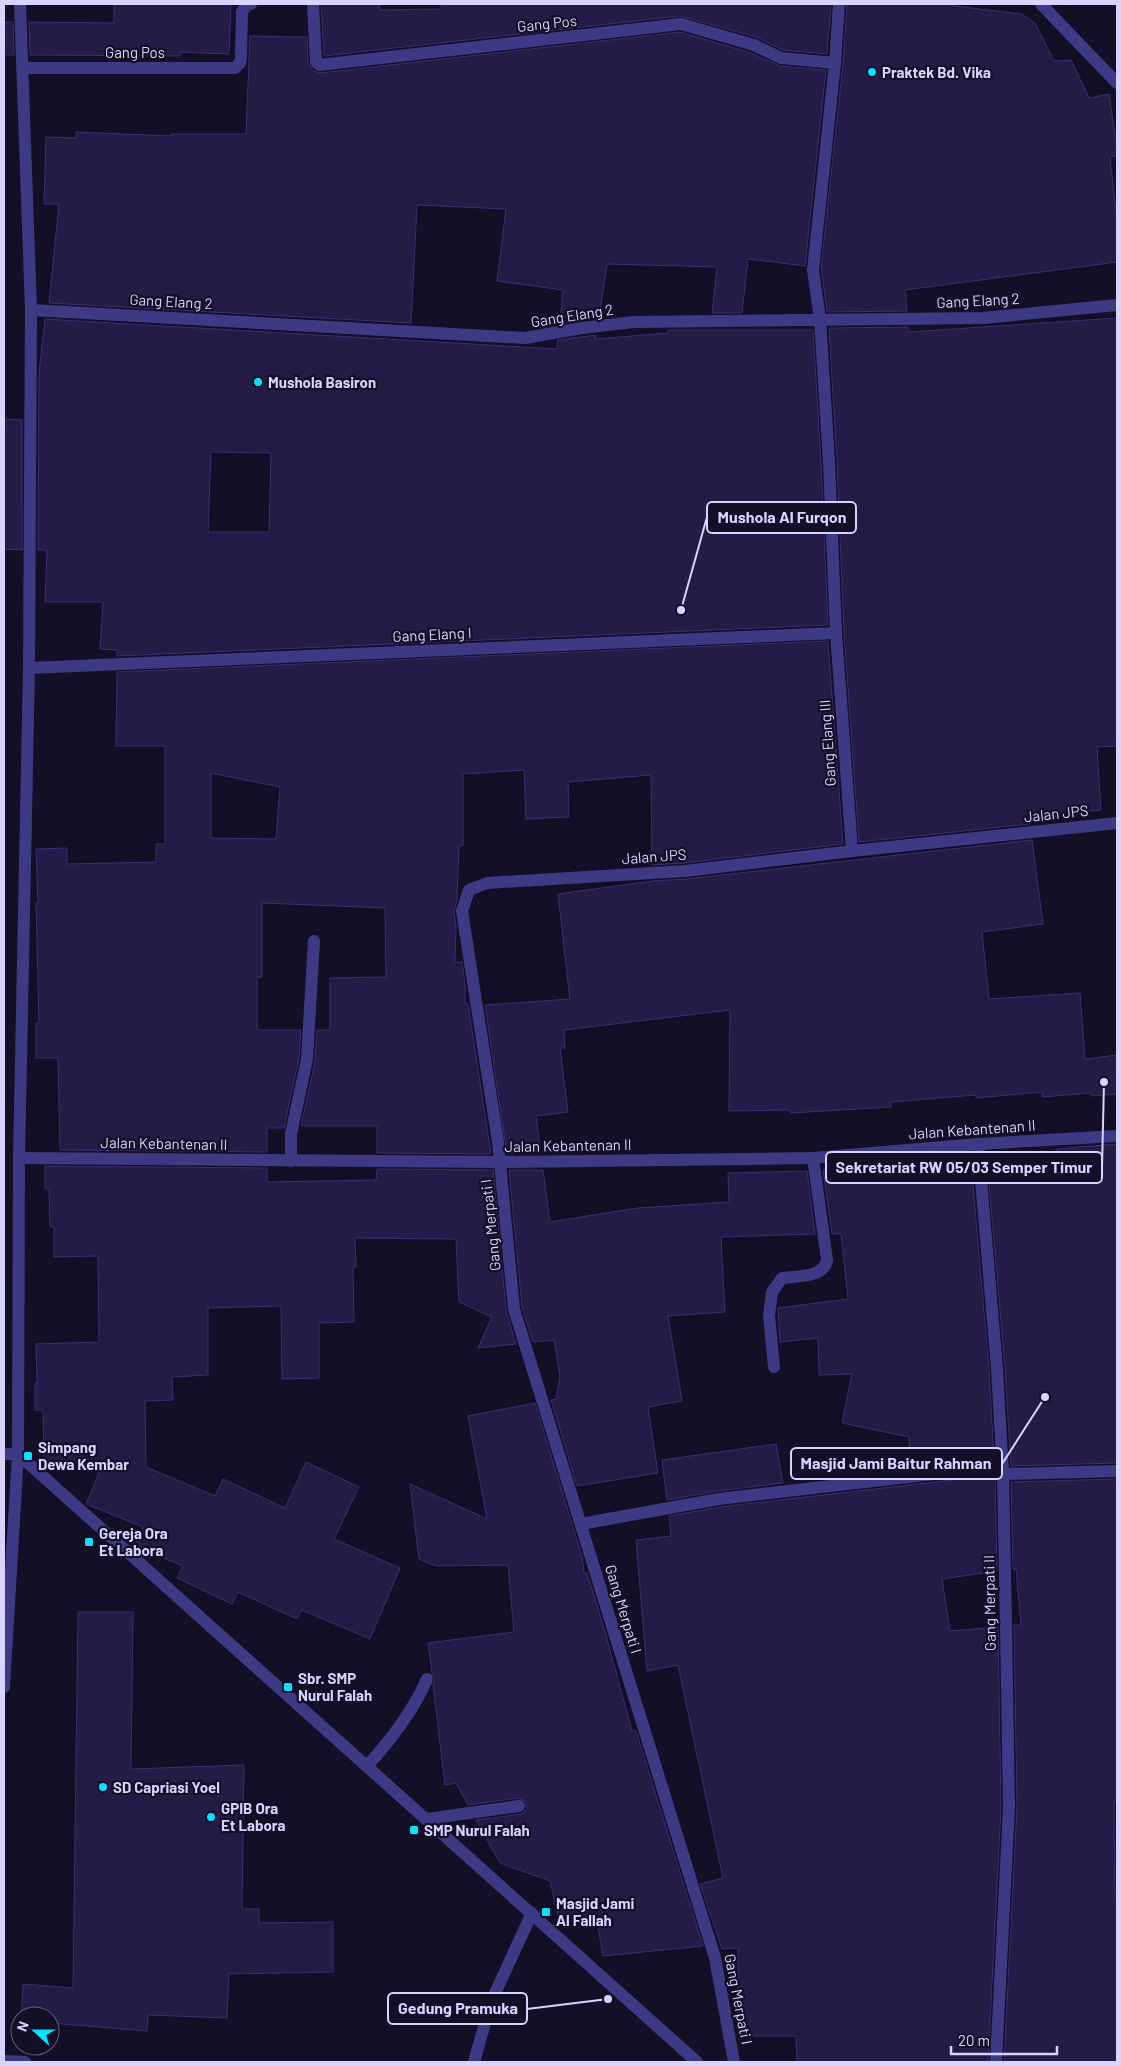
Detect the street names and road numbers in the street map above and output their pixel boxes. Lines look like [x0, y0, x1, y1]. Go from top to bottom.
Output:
street label: Gang Pos [516, 11, 578, 35]
street label: Gang Pos [105, 43, 165, 61]
street label: Gang Elang 2 [936, 289, 1020, 311]
street label: Gang Elang 2 [129, 290, 213, 312]
street label: Gang Elang 2 [529, 300, 615, 330]
street label: Gang Elang I [392, 623, 472, 645]
street label: Gang Elang III [815, 699, 839, 787]
street label: Jalan JPS [1023, 801, 1089, 825]
street label: Jalan JPS [621, 845, 687, 867]
street label: Jalan Kebantenan II [908, 1116, 1036, 1142]
street label: Jalan Kebantenan II [100, 1133, 228, 1153]
street label: Jalan Kebantenan II [504, 1135, 632, 1155]
street label: Gang Merpati I [476, 1178, 504, 1272]
street label: Gang Merpati II [979, 1555, 999, 1651]
street label: Gang Merpati I [602, 1562, 646, 1656]
street label: Gang Merpati I [721, 1952, 757, 2046]

